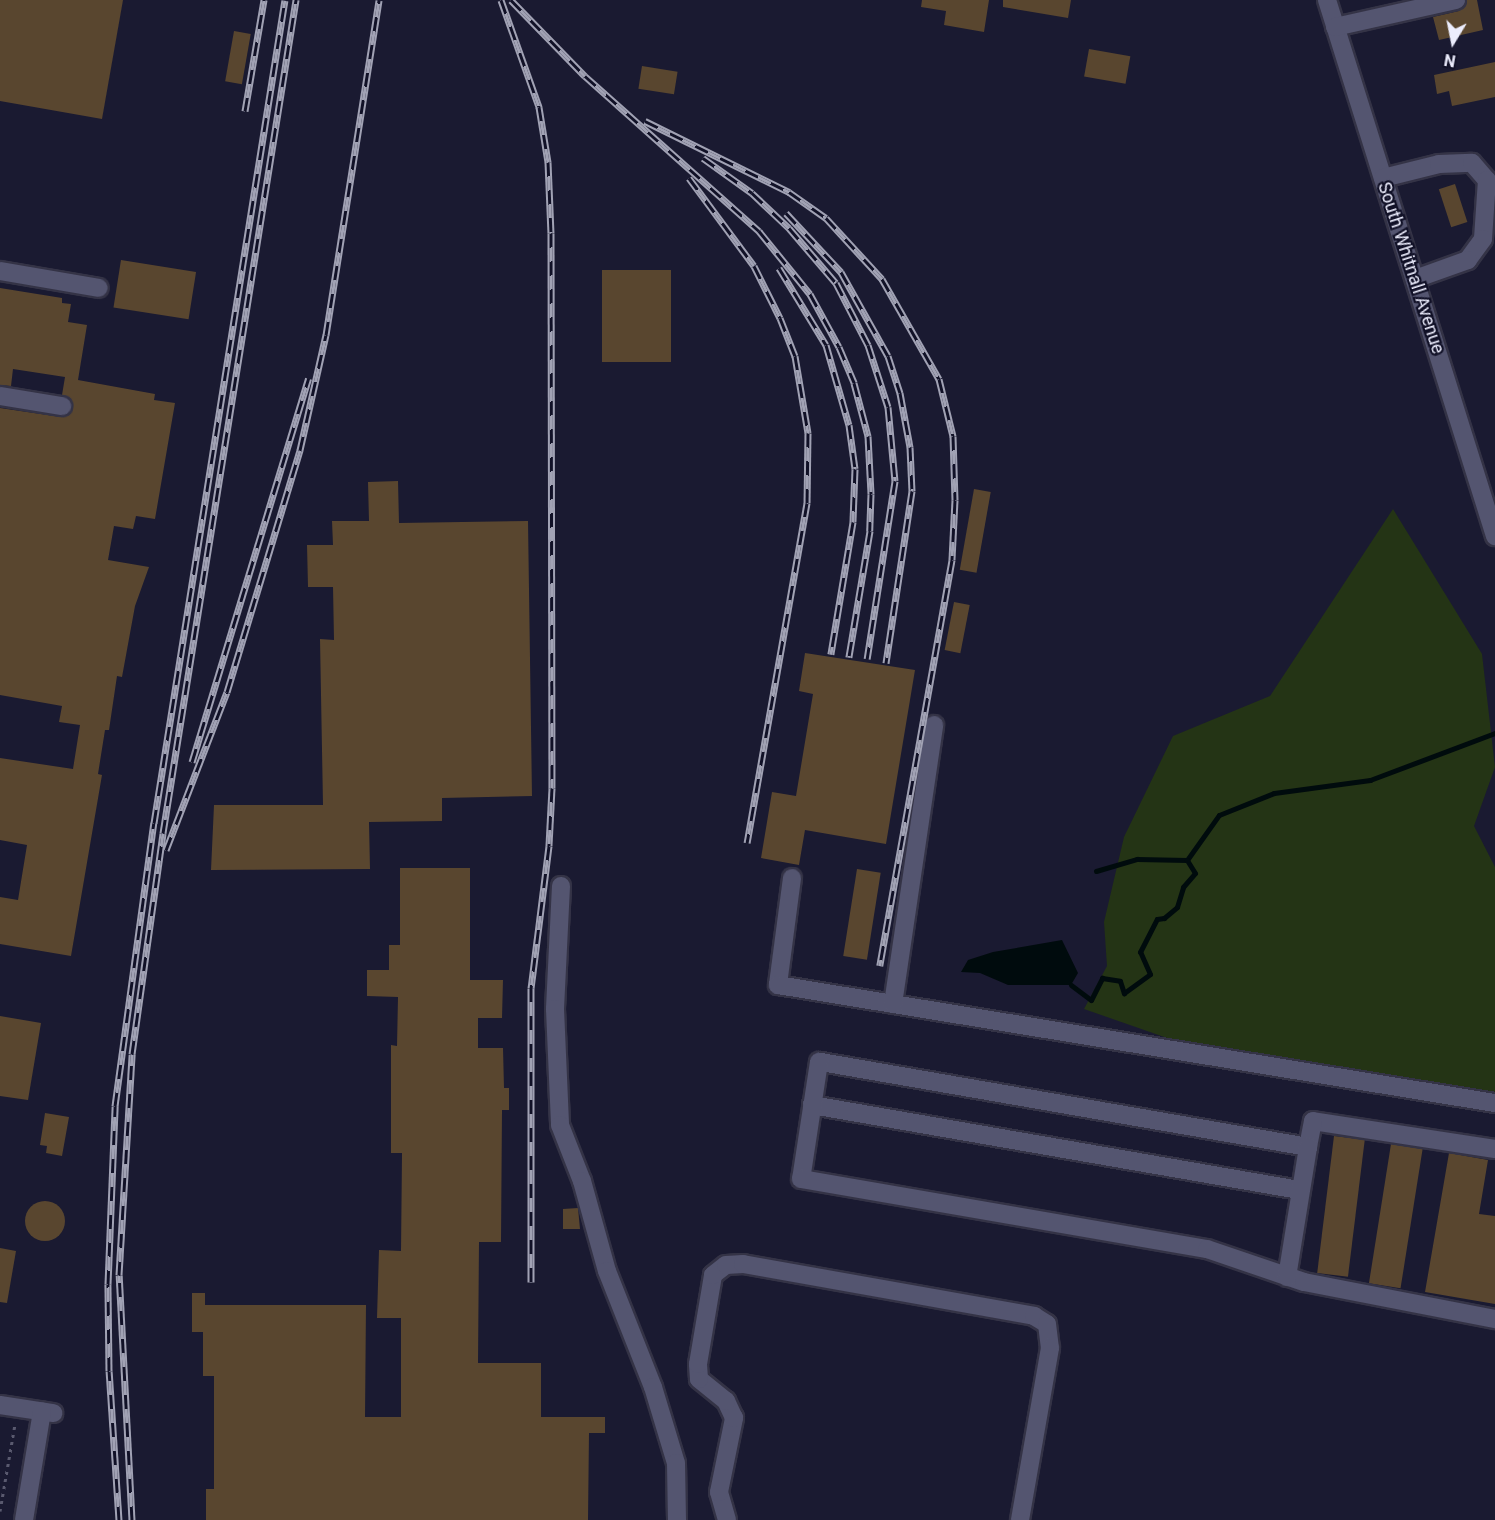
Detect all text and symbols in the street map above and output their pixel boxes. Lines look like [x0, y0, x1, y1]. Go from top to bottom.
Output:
north arrow [1423, 12, 1483, 72]
text: N [1443, 50, 1457, 71]
street label: South Whitnall Avenue [1373, 179, 1449, 357]

